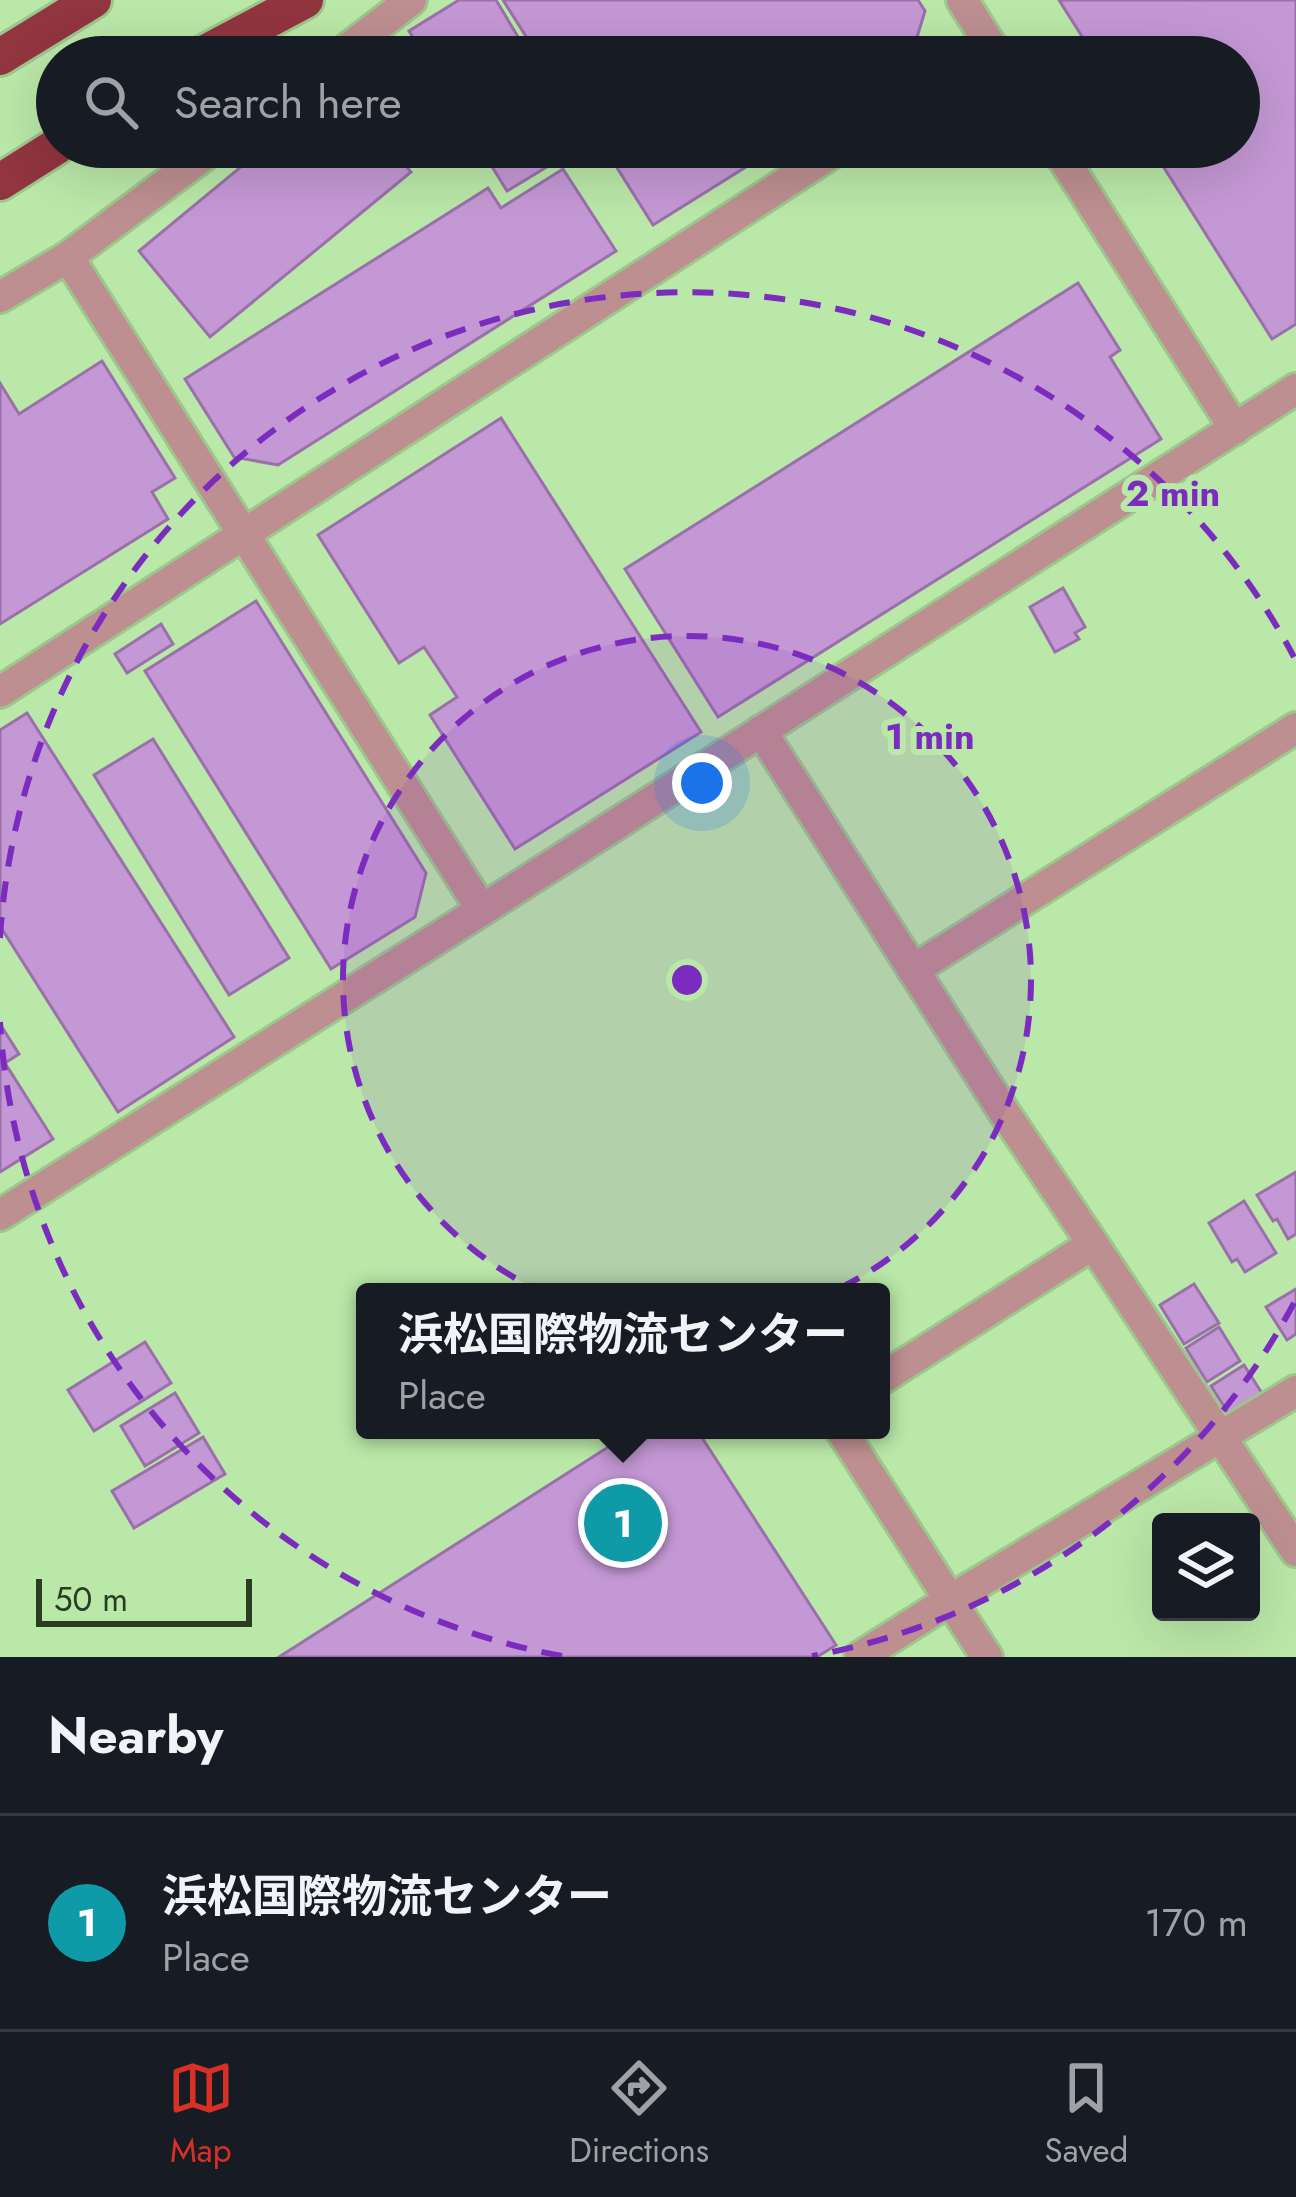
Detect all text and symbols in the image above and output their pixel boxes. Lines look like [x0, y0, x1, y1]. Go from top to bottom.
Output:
search box [36, 36, 1260, 168]
icon: search [78, 69, 144, 135]
text: Search here [174, 70, 402, 135]
text: 2 min [1126, 467, 1220, 519]
text: 1 min [885, 710, 975, 762]
your location [672, 753, 732, 813]
centre of rings [666, 959, 708, 1001]
popup [356, 1283, 890, 1439]
text: 浜松国際物流センター [398, 1302, 848, 1367]
text: Place [398, 1367, 486, 1424]
pin: 1 [584, 1478, 662, 1568]
map controls [1152, 1513, 1260, 1621]
button: layers [1152, 1513, 1260, 1621]
scale bar [36, 1573, 252, 1626]
text: 50 m [54, 1576, 128, 1623]
text: Nearby [48, 1698, 223, 1772]
text: 浜松国際物流センター [162, 1864, 612, 1929]
text: 1 [77, 1894, 97, 1951]
text: 170 m [1144, 1894, 1248, 1951]
text: Place [162, 1929, 250, 1986]
tab: Map [168, 2055, 234, 2174]
tab: Directions [569, 2055, 709, 2174]
tab: Saved [1045, 2055, 1128, 2174]

